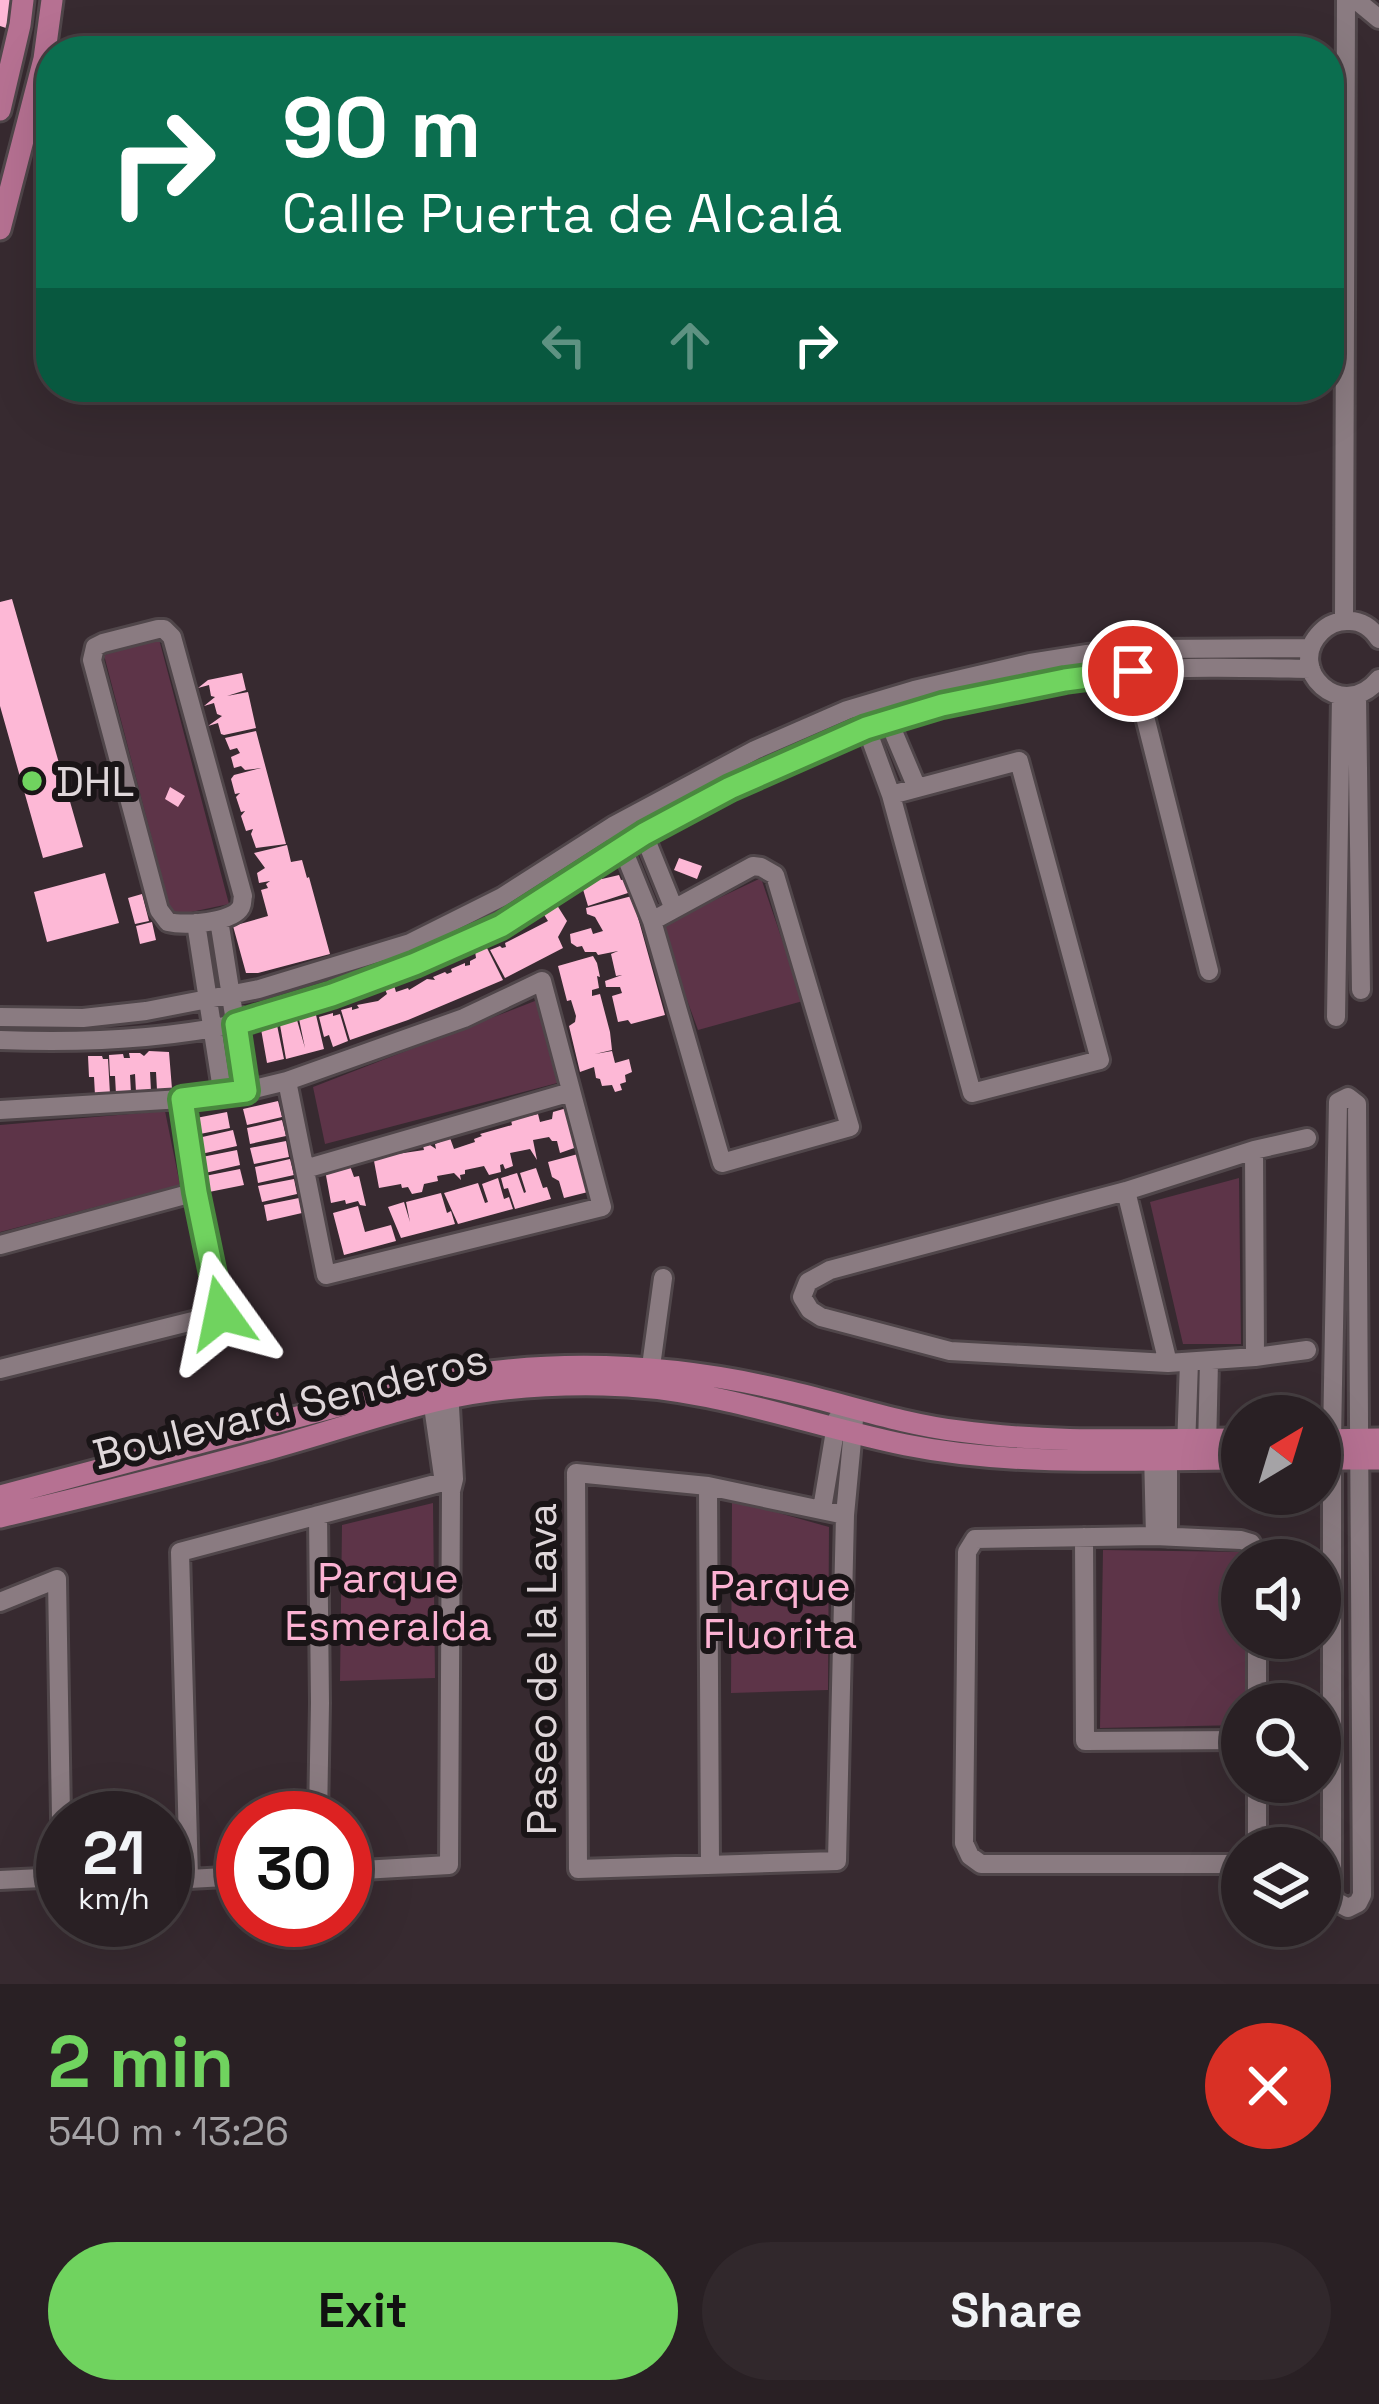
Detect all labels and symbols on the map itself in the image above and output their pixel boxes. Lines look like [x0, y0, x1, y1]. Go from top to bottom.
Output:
pin [1082, 620, 1184, 722]
place label: DHL [56, 755, 134, 808]
marker: DHL [19, 768, 45, 794]
position arrow [158, 1250, 284, 1376]
street label: Boulevard Senderos [88, 1332, 493, 1481]
north arrow [1221, 1395, 1341, 1515]
street label: Paseo de la Lava [515, 1503, 568, 1835]
park label: Parque Esmeralda [284, 1551, 492, 1652]
park label: Parque Fluorita [703, 1559, 857, 1660]
speed limit sign: 30 [216, 1791, 372, 1947]

